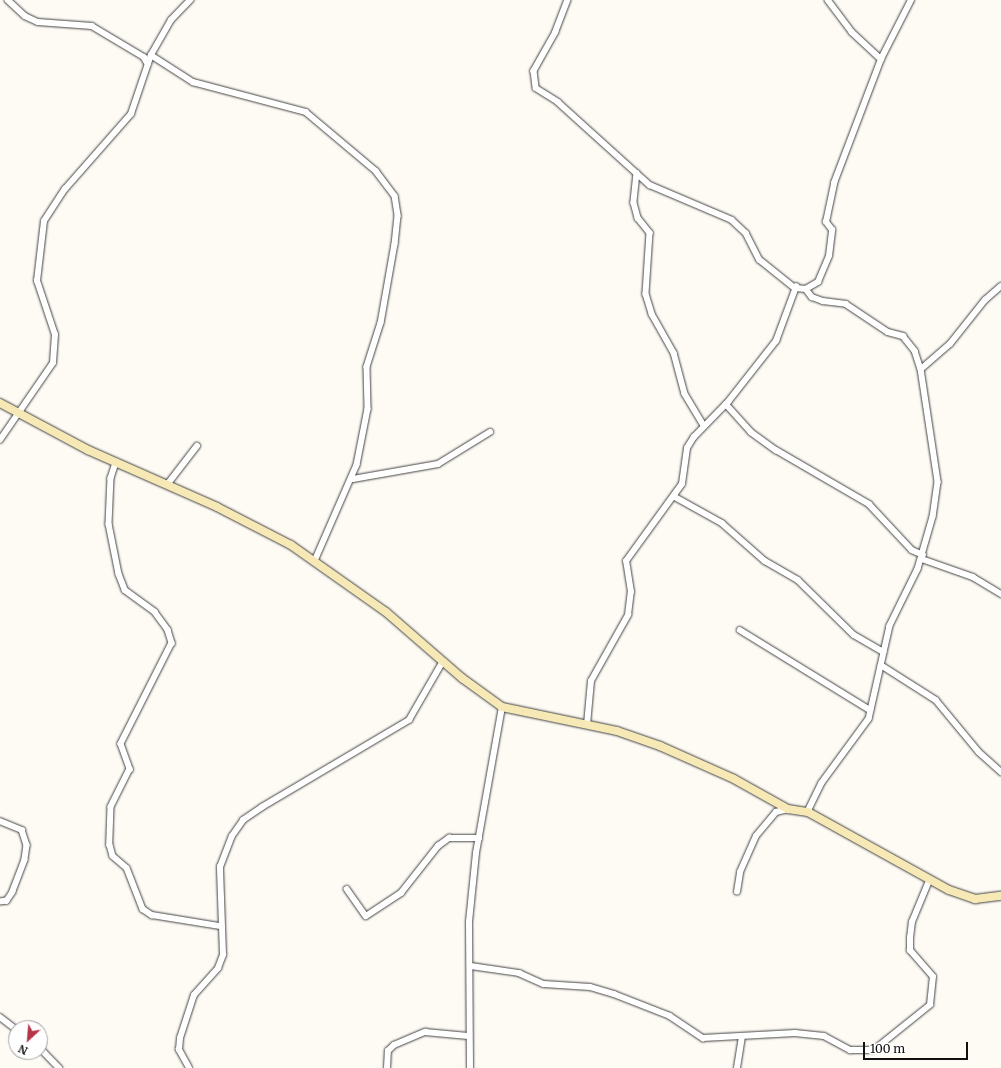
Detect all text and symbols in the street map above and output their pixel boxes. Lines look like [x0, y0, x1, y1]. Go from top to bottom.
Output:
north arrow [8, 1020, 48, 1060]
scale bar [865, 1034, 970, 1060]
text: 100 m [870, 1041, 905, 1056]
text: N [16, 1042, 30, 1058]

